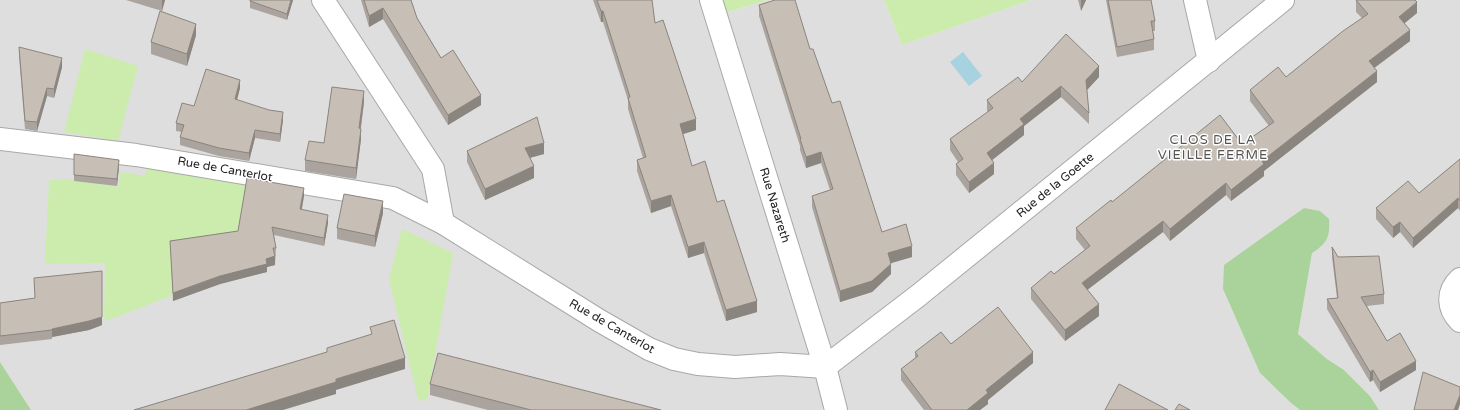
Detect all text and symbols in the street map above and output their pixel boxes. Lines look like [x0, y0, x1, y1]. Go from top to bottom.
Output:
district label: CLOS DE LA VIEILLE FERME [1158, 132, 1268, 163]
street label: Rue de la Goette [1014, 149, 1097, 220]
street label: Rue de Canterlot [176, 154, 274, 184]
street label: Rue Nazareth [757, 166, 793, 244]
street label: Rue de Canterlot [567, 296, 658, 356]

